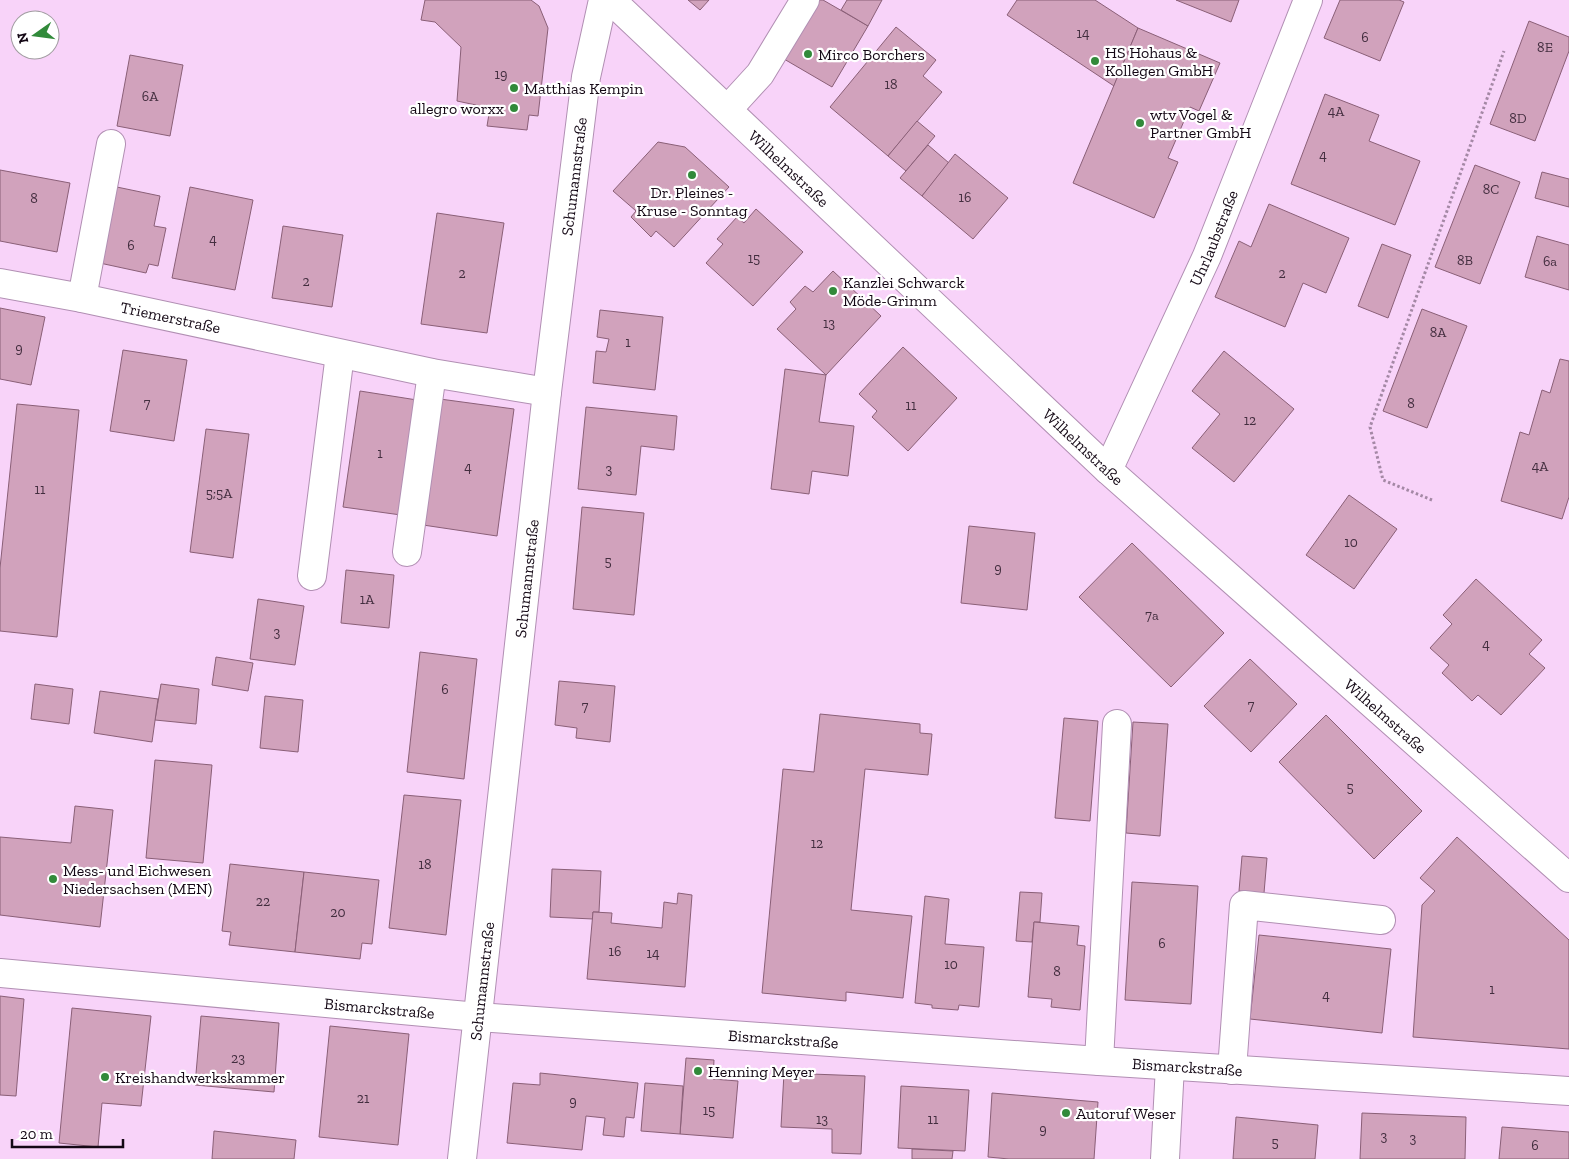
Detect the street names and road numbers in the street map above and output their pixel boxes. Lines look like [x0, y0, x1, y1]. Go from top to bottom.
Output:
street label: Schumannstraße [557, 116, 590, 237]
street label: Wilhelmstraße [745, 126, 833, 211]
street label: Uhrlaubstraße [1185, 187, 1242, 289]
street label: Triemerstraße [119, 297, 222, 337]
street label: Wilhelmstraße [1039, 404, 1128, 489]
street label: Schumannstraße [510, 518, 542, 639]
street label: Wilhelmstraße [1341, 674, 1431, 757]
street label: Schumannstraße [466, 921, 498, 1041]
street label: Bismarckstraße [323, 993, 435, 1022]
street label: Bismarckstraße [727, 1025, 839, 1052]
street label: Bismarckstraße [1131, 1054, 1243, 1080]

